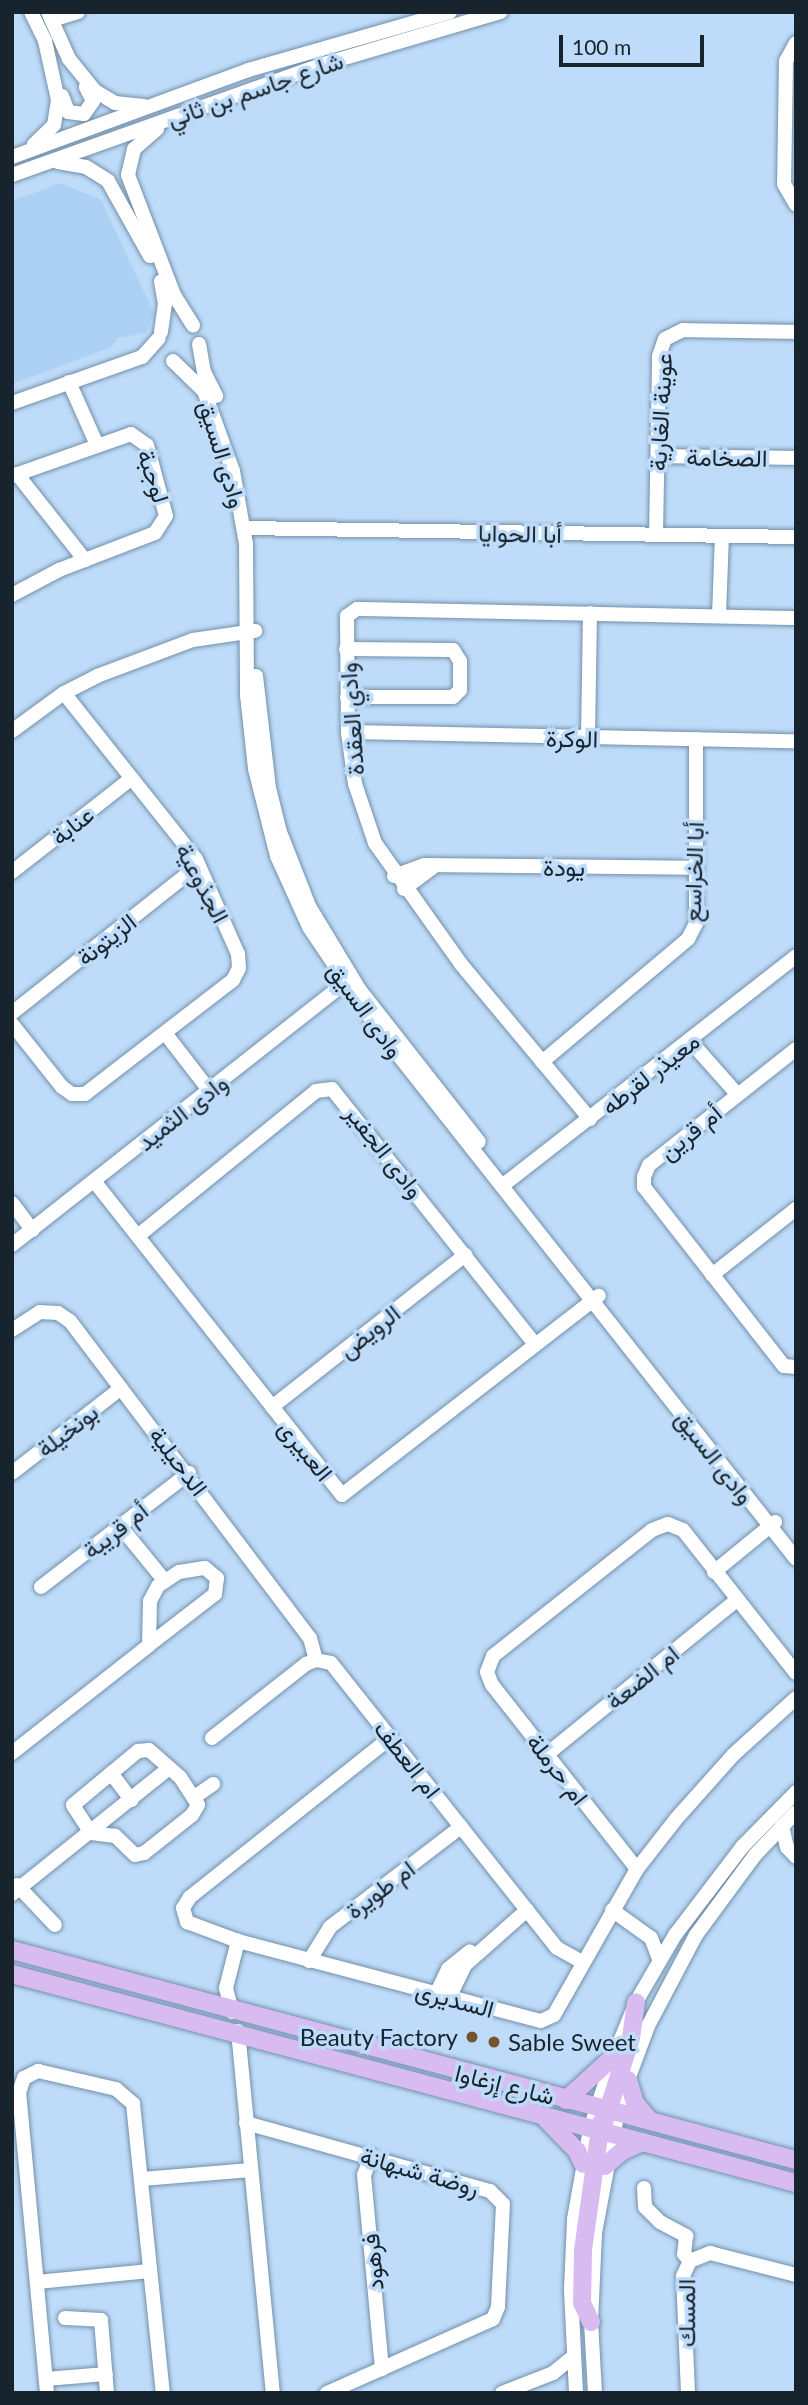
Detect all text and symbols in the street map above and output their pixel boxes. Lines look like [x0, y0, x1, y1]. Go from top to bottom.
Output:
scale bar [563, 21, 708, 65]
text: 100 m [572, 34, 631, 59]
street label: شارع جاسم بن ثاني [163, 45, 347, 133]
street label: عوينة الغارية [643, 352, 677, 472]
street label: وادى السيق [193, 397, 253, 511]
street label: الصخامة [686, 442, 768, 472]
street label: لوجبة [132, 446, 176, 506]
street label: أبا الحوايا [478, 518, 562, 548]
street label: وادي العقدة [333, 662, 369, 776]
street label: الوكرة [546, 723, 598, 753]
street label: عنابة [45, 799, 99, 851]
street label: أبا الخراسع [677, 821, 709, 923]
street label: الجذوعية [170, 838, 236, 928]
street label: يودة [543, 853, 585, 881]
street label: الزيتونة [70, 907, 142, 971]
street label: وادى السيق [322, 957, 410, 1063]
street label: معيذر لقرطه [595, 1026, 705, 1120]
street label: وادى الثميد [131, 1068, 233, 1156]
street label: أم قرين [653, 1098, 727, 1166]
street label: وادى الجفير [340, 1099, 430, 1203]
street label: الرويض [333, 1298, 405, 1364]
street label: بونخيلة [31, 1397, 103, 1463]
street label: وادى السيق [670, 1404, 760, 1510]
street label: العبيرى [273, 1414, 339, 1486]
street label: الدحيلية [144, 1421, 214, 1501]
street label: أم قريبة [77, 1496, 153, 1564]
street label: ام الضعة [600, 1639, 684, 1715]
street label: ام العطف [369, 1714, 447, 1804]
street label: ام حرملة [521, 1728, 595, 1810]
street label: ام طويرة [340, 1854, 420, 1924]
street label: السديرى [413, 1975, 497, 2023]
place label: Beauty Factory [299, 2023, 458, 2051]
place label: Sable Sweet [508, 2028, 636, 2056]
marker: Beauty Factory [464, 2029, 480, 2045]
marker: Sable Sweet [486, 2034, 502, 2050]
street label: شارع إزغاوا [452, 2058, 558, 2110]
street label: روضة شبهانة [357, 2140, 483, 2202]
street label: فرهود [355, 2232, 389, 2292]
street label: المسك [672, 2279, 700, 2347]

